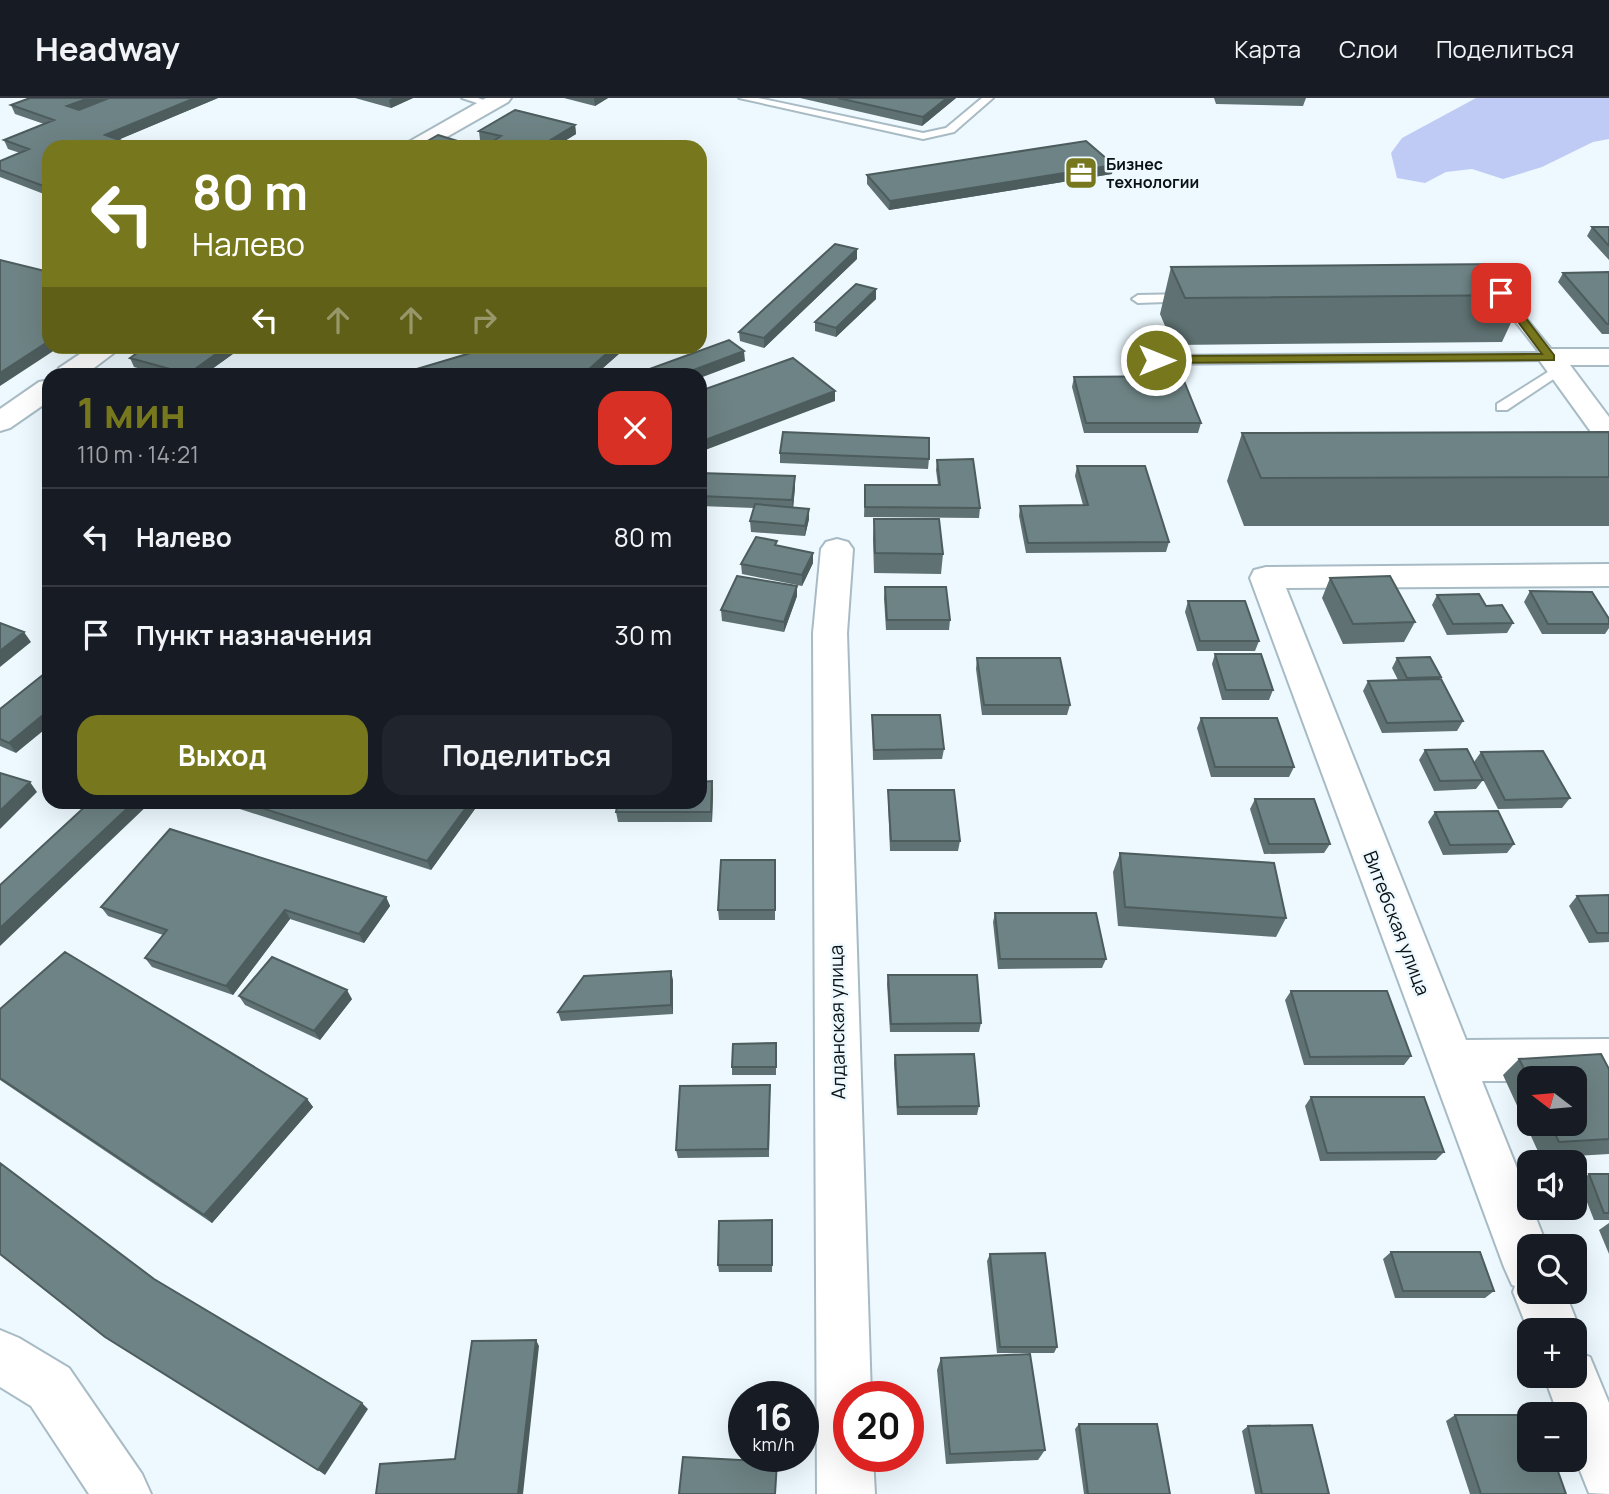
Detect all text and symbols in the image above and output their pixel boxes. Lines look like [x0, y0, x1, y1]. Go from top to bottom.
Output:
text: Headway [35, 26, 180, 71]
text: Карта [1234, 32, 1301, 65]
text: Слои [1339, 32, 1398, 65]
text: Поделиться [1436, 32, 1574, 65]
place label: Бизнес технологии [1106, 153, 1199, 193]
office icon: Бизнес технологии [1062, 154, 1100, 192]
text: 80 m [192, 158, 308, 225]
icon: left [77, 168, 168, 259]
text: Налево [192, 222, 305, 266]
pin [1471, 263, 1531, 323]
icon: arrive [1482, 274, 1520, 312]
icon: left [246, 301, 284, 339]
icon: ahead [319, 301, 357, 339]
icon: ahead [392, 301, 430, 339]
icon: right [465, 301, 503, 339]
position arrow [1119, 323, 1193, 397]
text: 1 мин [77, 383, 186, 441]
button: close [598, 391, 672, 465]
text: 110 m · 14:21 [77, 438, 199, 470]
icon: left [77, 518, 115, 556]
text: Налево [136, 519, 232, 555]
text: 80 m [614, 519, 672, 555]
icon: arrive [77, 616, 115, 654]
text: Пункт назначения [136, 617, 372, 653]
text: 30 m [615, 617, 672, 653]
button: Выход [77, 715, 368, 795]
button: Поделиться [382, 715, 672, 795]
street label: Витебская улица [1357, 847, 1437, 999]
street label: Алданская улица [823, 944, 851, 1100]
north arrow [1517, 1066, 1587, 1136]
map controls [1517, 1066, 1587, 1472]
button: sound [1517, 1150, 1587, 1220]
button: search [1517, 1234, 1587, 1304]
button: + [1517, 1318, 1587, 1388]
speed limit sign: 20 [833, 1381, 924, 1472]
text: 16 [755, 1393, 792, 1441]
button: − [1517, 1402, 1587, 1472]
text: km/h [753, 1432, 794, 1456]

